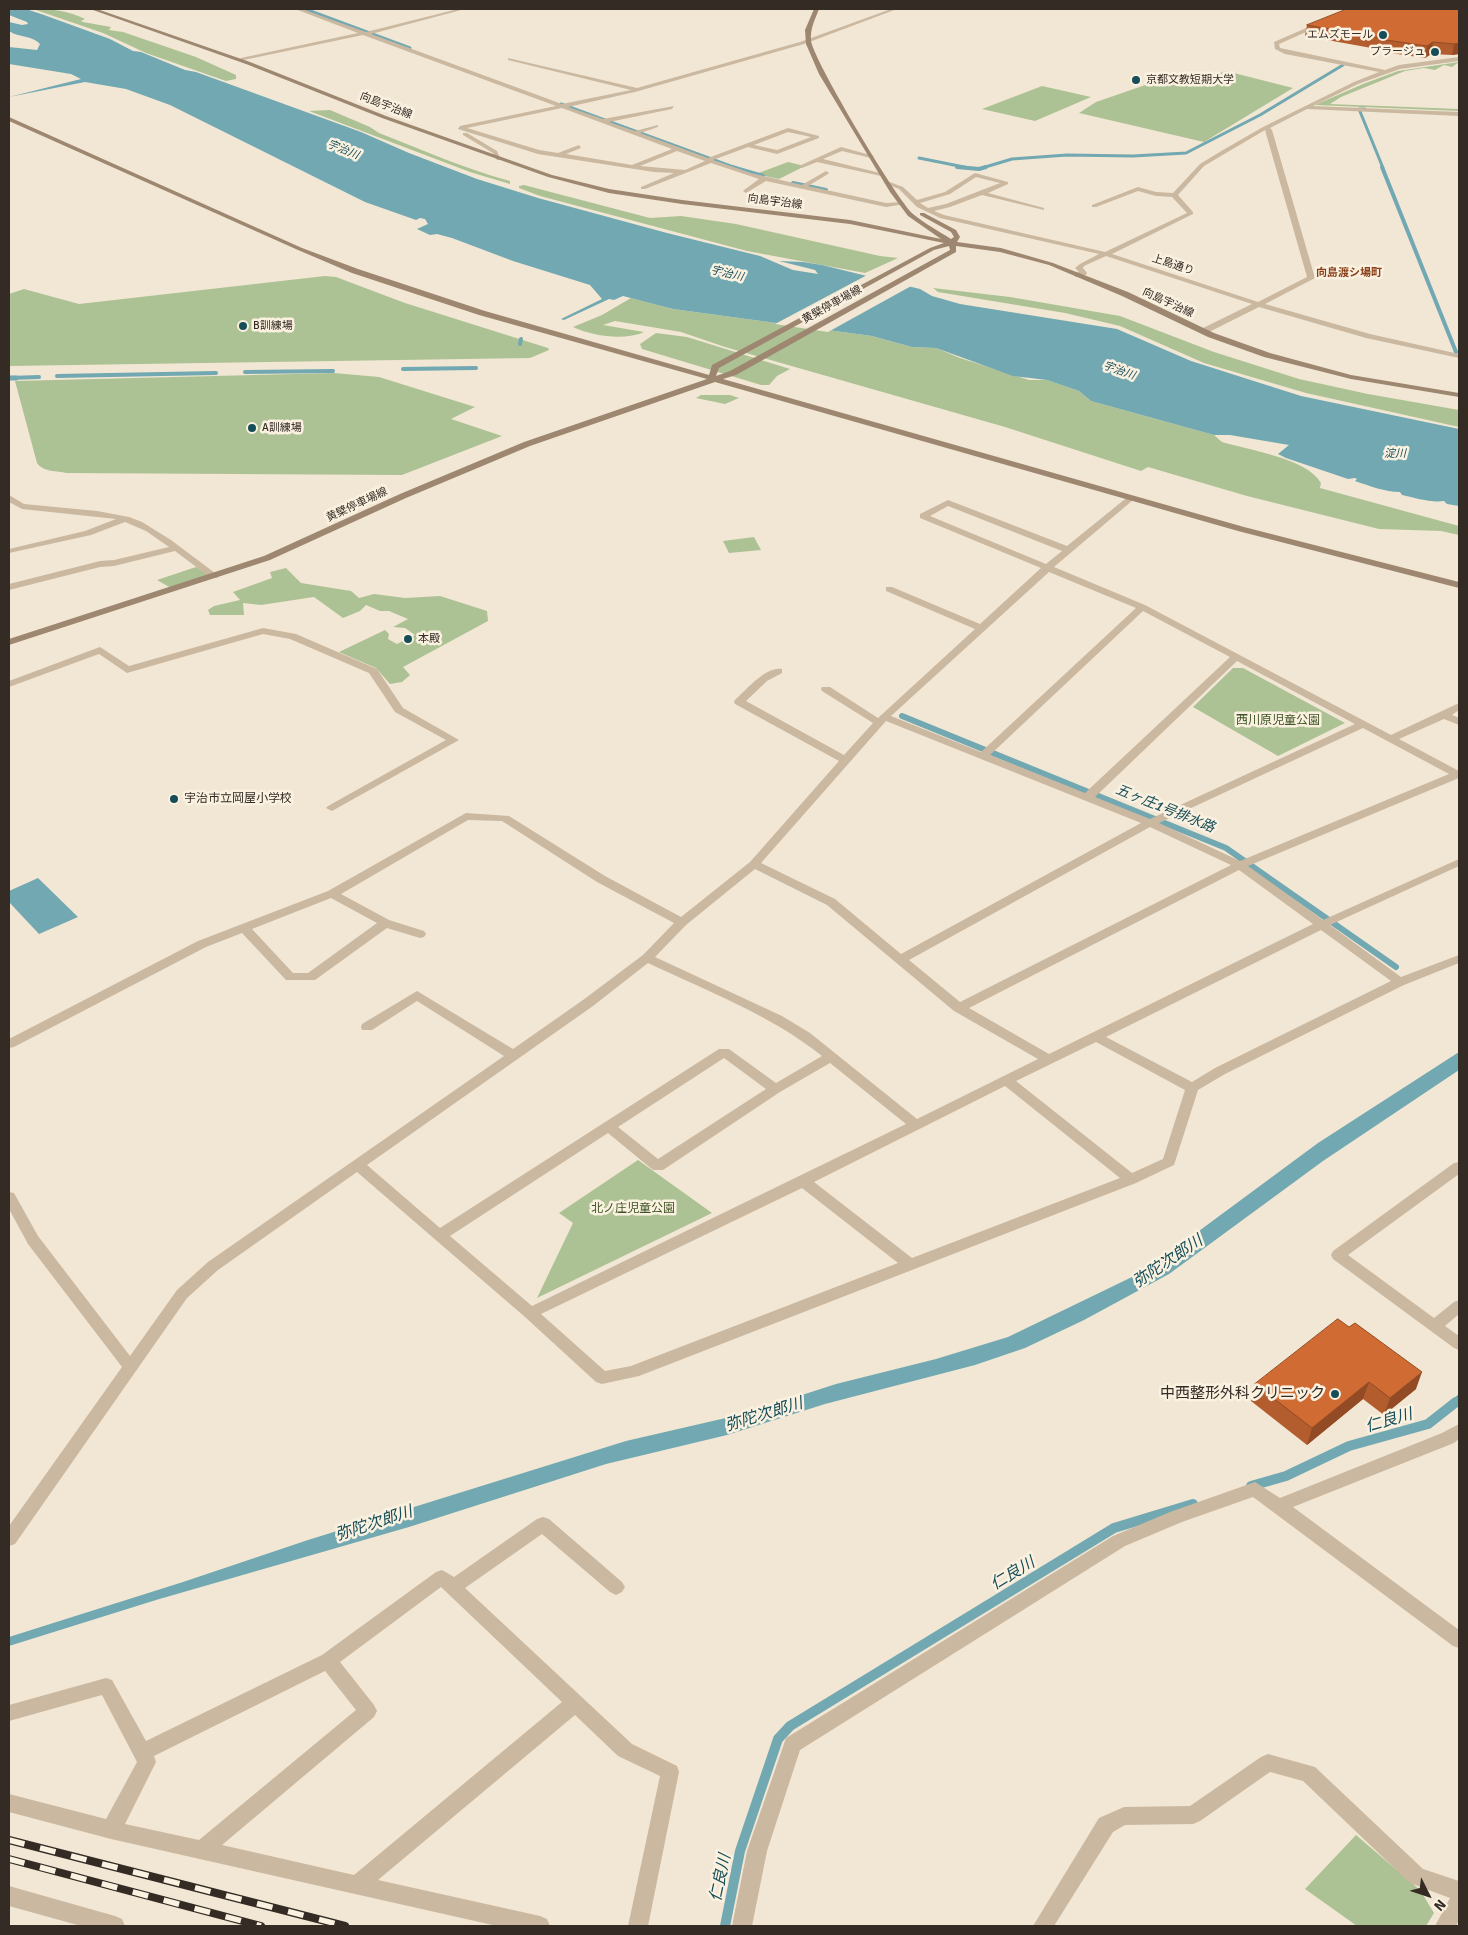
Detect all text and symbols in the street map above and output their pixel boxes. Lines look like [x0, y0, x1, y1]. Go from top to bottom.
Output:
place label: エムズモール [1307, 28, 1373, 42]
marker: エムズモール [1377, 29, 1389, 41]
place label: プラージュ [1370, 45, 1425, 59]
marker: プラージュ [1429, 46, 1441, 58]
place label: 京都文教短期大学 [1146, 73, 1234, 87]
marker: 京都文教短期大学 [1130, 74, 1142, 86]
street label: 向島宇治線 [358, 90, 414, 122]
water label: 宇治川 [325, 138, 361, 162]
street label: 向島宇治線 [747, 192, 803, 212]
street label: 上島通り [1150, 252, 1196, 278]
water label: 宇治川 [709, 264, 745, 284]
district label: 向島渡シ場町 [1316, 266, 1382, 280]
street label: 黄檗停車場線 [800, 283, 864, 327]
street label: 向島宇治線 [1140, 285, 1196, 321]
place label: B訓練場 [253, 319, 293, 333]
marker: B訓練場 [237, 320, 249, 332]
water label: 宇治川 [1101, 359, 1137, 383]
place label: A訓練場 [262, 421, 302, 435]
marker: A訓練場 [246, 422, 258, 434]
water label: 淀川 [1384, 447, 1406, 461]
street label: 黄檗停車場線 [324, 485, 390, 525]
place label: 本殿 [418, 632, 440, 646]
marker: 本殿 [402, 633, 414, 645]
park label: 西川原児童公園 [1236, 714, 1320, 728]
water label: 五ヶ庄1号排水路 [1113, 781, 1217, 837]
place label: 宇治市立岡屋小学校 [184, 792, 292, 806]
marker: 宇治市立岡屋小学校 [168, 793, 180, 805]
park label: 北ノ庄児童公園 [591, 1202, 675, 1216]
water label: 弥陀次郎川 [1129, 1232, 1207, 1292]
place label: 中西整形外科クリニック [1160, 1385, 1325, 1403]
marker: 中西整形外科クリニック [1329, 1388, 1341, 1400]
water label: 弥陀次郎川 [723, 1394, 805, 1436]
water label: 仁良川 [1363, 1405, 1415, 1437]
water label: 弥陀次郎川 [333, 1503, 415, 1545]
water label: 仁良川 [987, 1553, 1039, 1595]
water label: 仁良川 [707, 1853, 735, 1903]
north arrow [1403, 1870, 1453, 1920]
text: N [1430, 1896, 1449, 1914]

